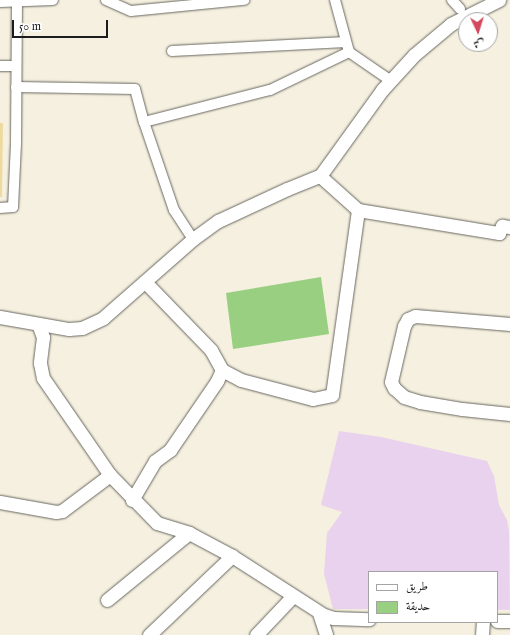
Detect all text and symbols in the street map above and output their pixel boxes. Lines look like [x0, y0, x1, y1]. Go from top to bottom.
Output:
scale bar [14, 12, 110, 38]
north arrow [458, 12, 498, 52]
text: 50 m [19, 19, 41, 34]
text: ش [473, 36, 485, 50]
legend [368, 571, 498, 623]
text: طريق [406, 579, 428, 594]
text: حديقة [406, 599, 430, 614]

